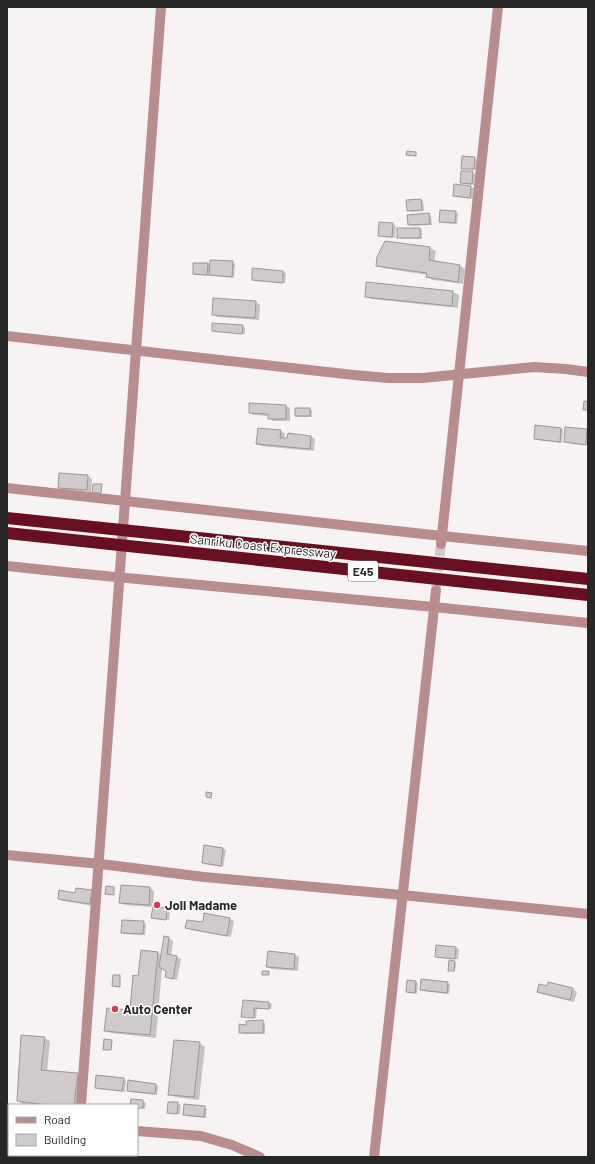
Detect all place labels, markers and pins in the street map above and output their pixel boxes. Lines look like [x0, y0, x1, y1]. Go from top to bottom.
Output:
place label: Joli Madame [165, 897, 237, 913]
marker: Joli Madame [152, 900, 162, 910]
place label: Auto Center [123, 1001, 193, 1017]
marker: Auto Center [110, 1004, 120, 1014]

